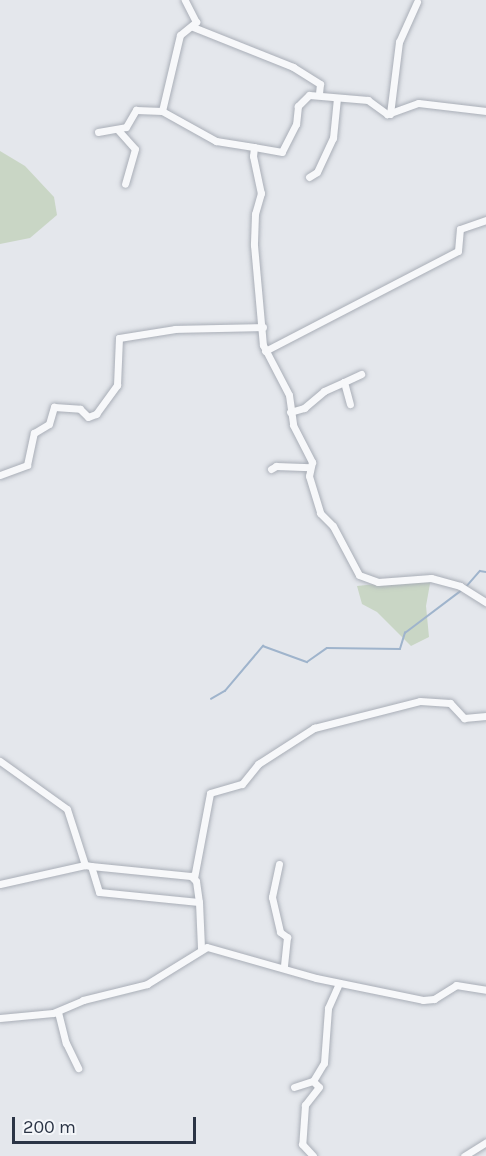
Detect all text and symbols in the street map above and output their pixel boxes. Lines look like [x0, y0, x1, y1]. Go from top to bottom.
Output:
scale bar [15, 1105, 200, 1143]
text: 200 m [23, 1116, 76, 1138]

